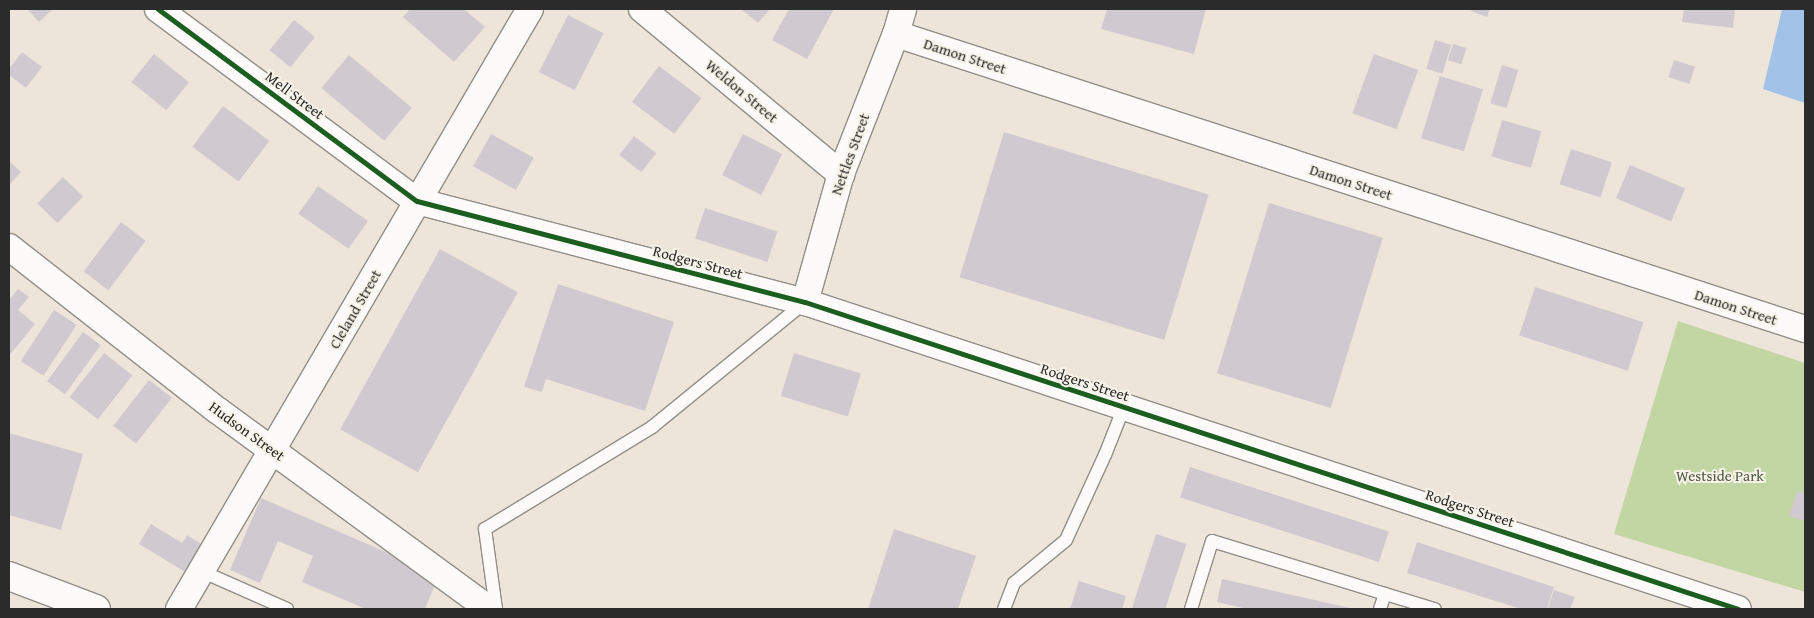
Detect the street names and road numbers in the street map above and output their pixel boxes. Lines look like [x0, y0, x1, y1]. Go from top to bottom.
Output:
street label: Damon Street [921, 34, 1009, 78]
street label: Weldon Street [702, 56, 782, 126]
street label: Mell Street [262, 67, 328, 123]
street label: Nettles Street [827, 111, 873, 197]
street label: Damon Street [1307, 160, 1395, 204]
street label: Rodgers Street [651, 241, 745, 283]
street label: Cleland Street [325, 266, 385, 352]
street label: Damon Street [1692, 285, 1780, 329]
street label: Rodgers Street [1038, 359, 1132, 405]
street label: Hudson Street [206, 397, 288, 465]
street label: Rodgers Street [1423, 485, 1517, 531]

